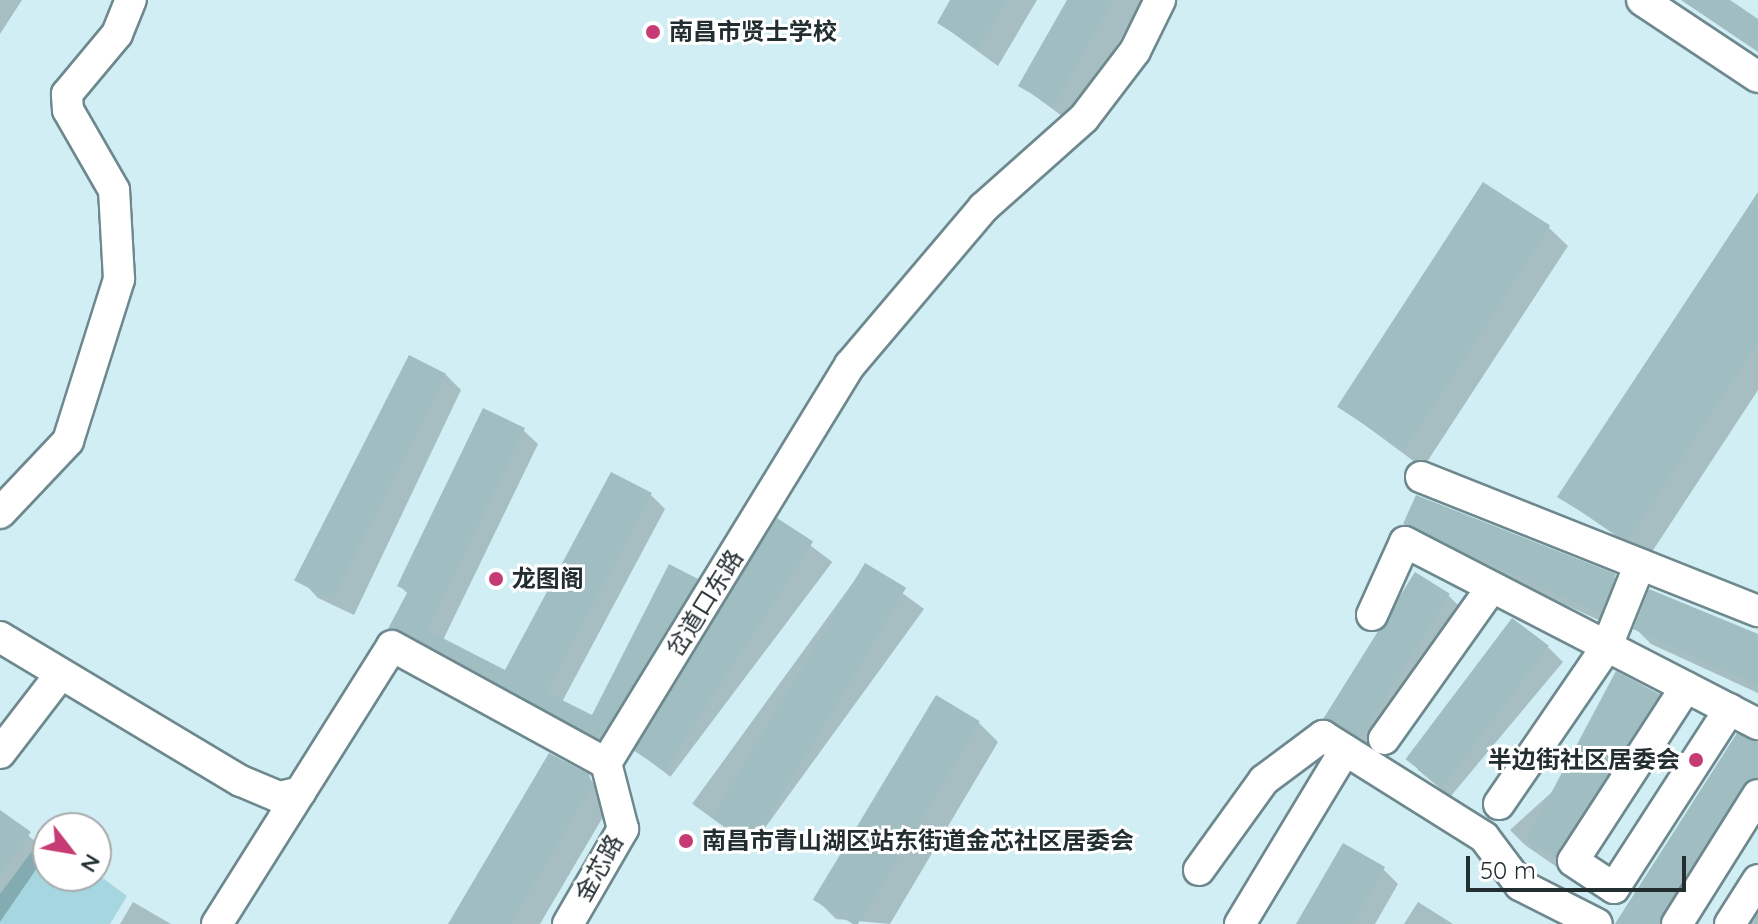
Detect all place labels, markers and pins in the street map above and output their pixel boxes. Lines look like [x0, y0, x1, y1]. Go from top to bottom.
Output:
place label: 南昌市贤士学校 [669, 18, 837, 46]
marker: 南昌市贤士学校 [644, 23, 662, 41]
place label: 龙图阁 [512, 565, 584, 593]
marker: 龙图阁 [487, 570, 505, 588]
place label: 半边街社区居委会 [1488, 746, 1680, 774]
marker: 半边街社区居委会 [1687, 751, 1705, 769]
place label: 南昌市青山湖区站东街道金芯社区居委会 [702, 827, 1134, 855]
marker: 南昌市青山湖区站东街道金芯社区居委会 [677, 832, 695, 850]

